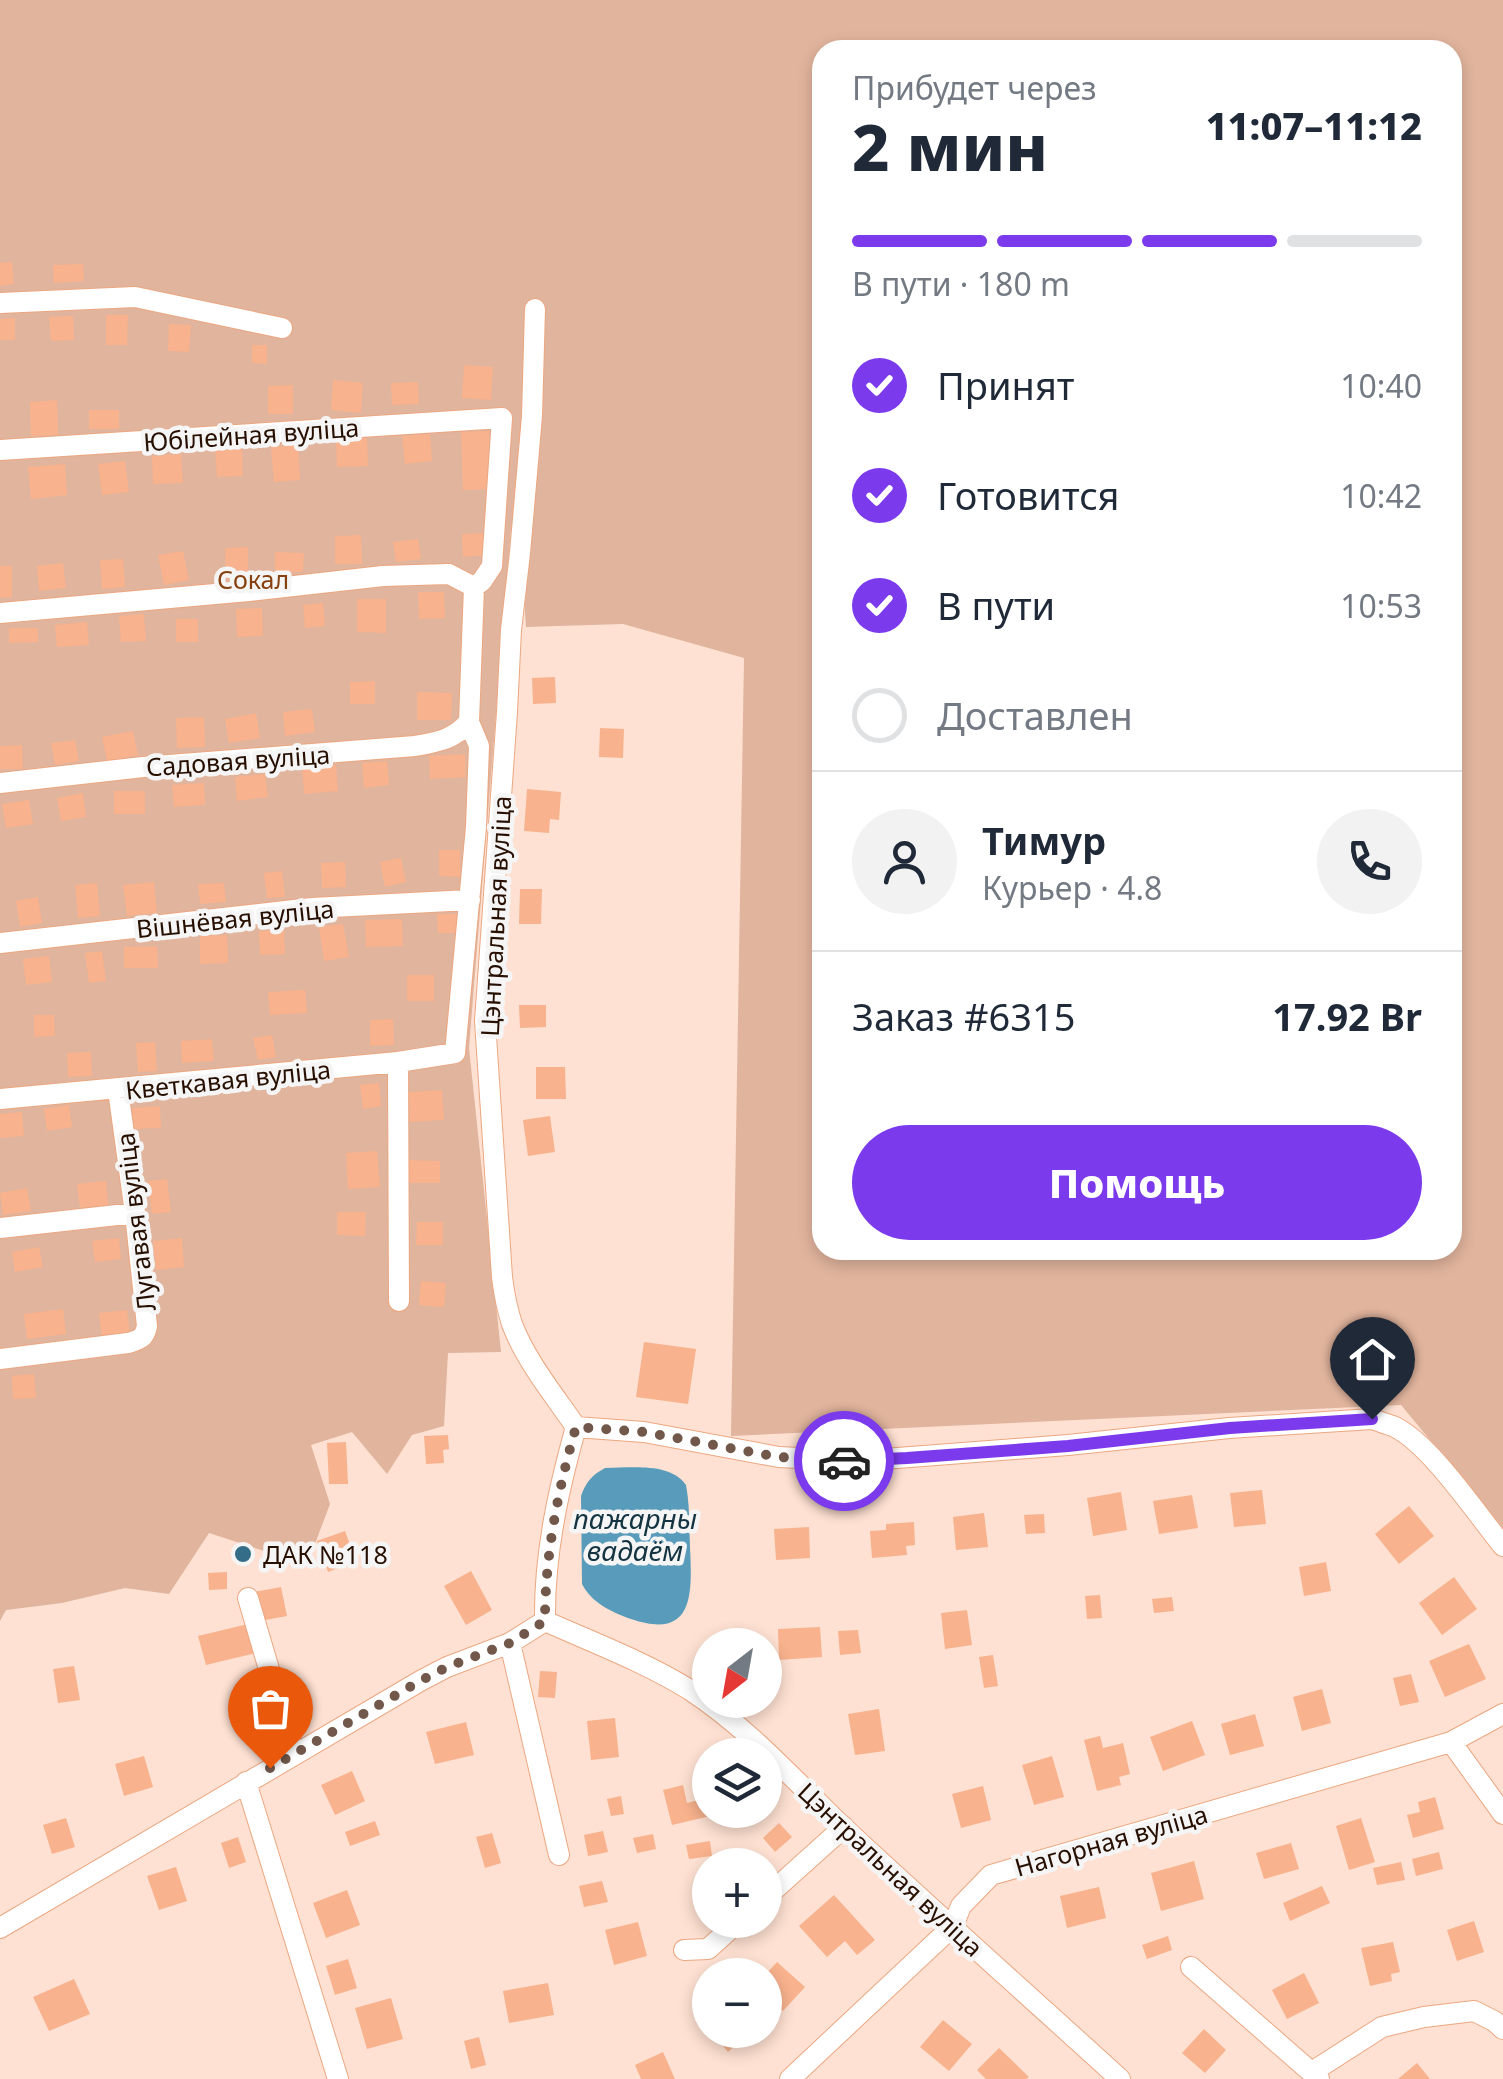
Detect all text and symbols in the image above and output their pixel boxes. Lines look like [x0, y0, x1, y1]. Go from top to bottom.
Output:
text: Прибудет через [852, 66, 1097, 109]
text: 11:07–11:12 [1206, 99, 1422, 151]
text: 2 мин [852, 102, 1048, 190]
text: В пути · 180 m [852, 262, 1070, 305]
icon: check [852, 358, 907, 413]
text: Принят [937, 359, 1074, 411]
text: 10:40 [1340, 364, 1422, 407]
street label: Юбілейная вуліца [142, 410, 360, 458]
icon: check [852, 468, 907, 523]
text: Готовится [937, 469, 1119, 521]
text: 10:42 [1340, 474, 1422, 517]
park label: Сокал [217, 562, 289, 596]
icon: check [852, 578, 907, 633]
text: В пути [937, 579, 1055, 631]
text: 10:53 [1340, 584, 1422, 627]
text: Доставлен [937, 689, 1133, 741]
street label: Садовая вуліца [145, 737, 331, 783]
street label: Цэнтральная вуліца [472, 795, 518, 1037]
button: person [852, 809, 957, 914]
button: phone [1317, 809, 1422, 914]
text: Тимур [982, 814, 1106, 866]
text: Курьер · 4.8 [982, 866, 1162, 909]
street label: Вішнёвая вуліца [134, 891, 336, 945]
text: Заказ #6315 [852, 990, 1076, 1042]
text: 17.92 Br [1272, 990, 1422, 1042]
street label: Кветкавая вуліца [124, 1051, 332, 1107]
button: Помощь [852, 1125, 1422, 1240]
street label: Лугавая вуліца [107, 1131, 163, 1313]
pin [1330, 1317, 1415, 1420]
icon: home [1345, 1332, 1400, 1387]
courier [794, 1411, 894, 1511]
icon: car [817, 1434, 872, 1489]
water label: пажарны вадаём [573, 1499, 697, 1569]
place label: ДАК №118 [263, 1537, 388, 1571]
marker: ДАК №118 [232, 1543, 254, 1565]
north arrow [692, 1628, 782, 1718]
map controls [692, 1628, 782, 2048]
pin [228, 1666, 313, 1769]
icon: bag [243, 1681, 298, 1736]
button: layers [692, 1738, 782, 1828]
street label: Цэнтральная вуліца [791, 1774, 991, 1964]
street label: Нагорная вуліца [1011, 1796, 1211, 1884]
button: + [692, 1848, 782, 1938]
button: − [692, 1958, 782, 2048]

